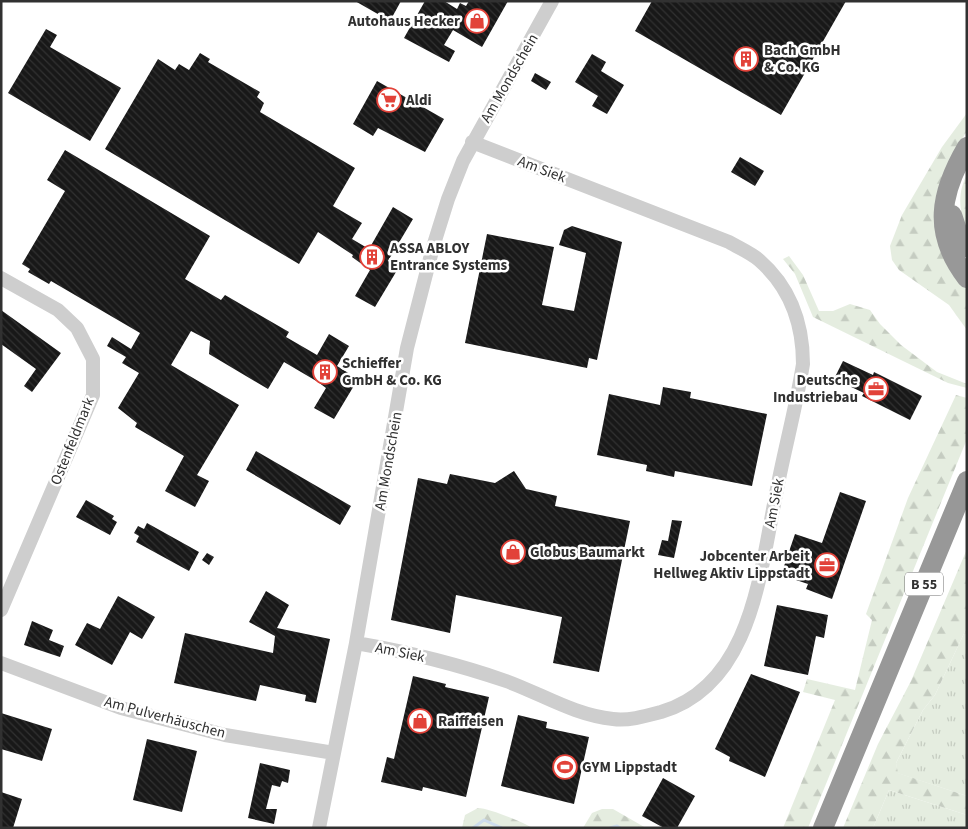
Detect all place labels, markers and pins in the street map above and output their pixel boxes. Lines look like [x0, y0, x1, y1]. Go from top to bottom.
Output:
shop icon: Autohaus Hecker [464, 8, 490, 34]
place label: Autohaus Hecker [347, 11, 460, 32]
place label: Bach GmbH & Co. KG [764, 40, 841, 78]
building icon: Bach GmbH & Co. KG [733, 46, 759, 72]
supermarket icon: Aldi [376, 87, 402, 113]
place label: Aldi [405, 90, 432, 111]
place label: ASSA ABLOY Entrance Systems [389, 238, 508, 276]
building icon: ASSA ABLOY Entrance Systems [359, 244, 385, 270]
place label: Schieffer GmbH & Co. KG [342, 353, 442, 391]
building icon: Schieffer GmbH & Co. KG [312, 359, 338, 385]
place label: Deutsche Industriebau [773, 370, 858, 408]
office icon: Deutsche Industriebau [863, 376, 889, 402]
shop icon: Globus Baumarkt [500, 539, 526, 565]
place label: Globus Baumarkt [530, 542, 645, 563]
place label: Jobcenter Arbeit Hellweg Aktiv Lippstadt [653, 546, 810, 584]
office icon: Jobcenter Arbeit Hellweg Aktiv Lippstadt [814, 552, 840, 578]
shop icon: Raiffeisen [407, 708, 433, 734]
place label: Raiffeisen [438, 711, 504, 732]
sports icon: GYM Lippstadt [552, 754, 578, 780]
place label: GYM Lippstadt [582, 757, 677, 778]

